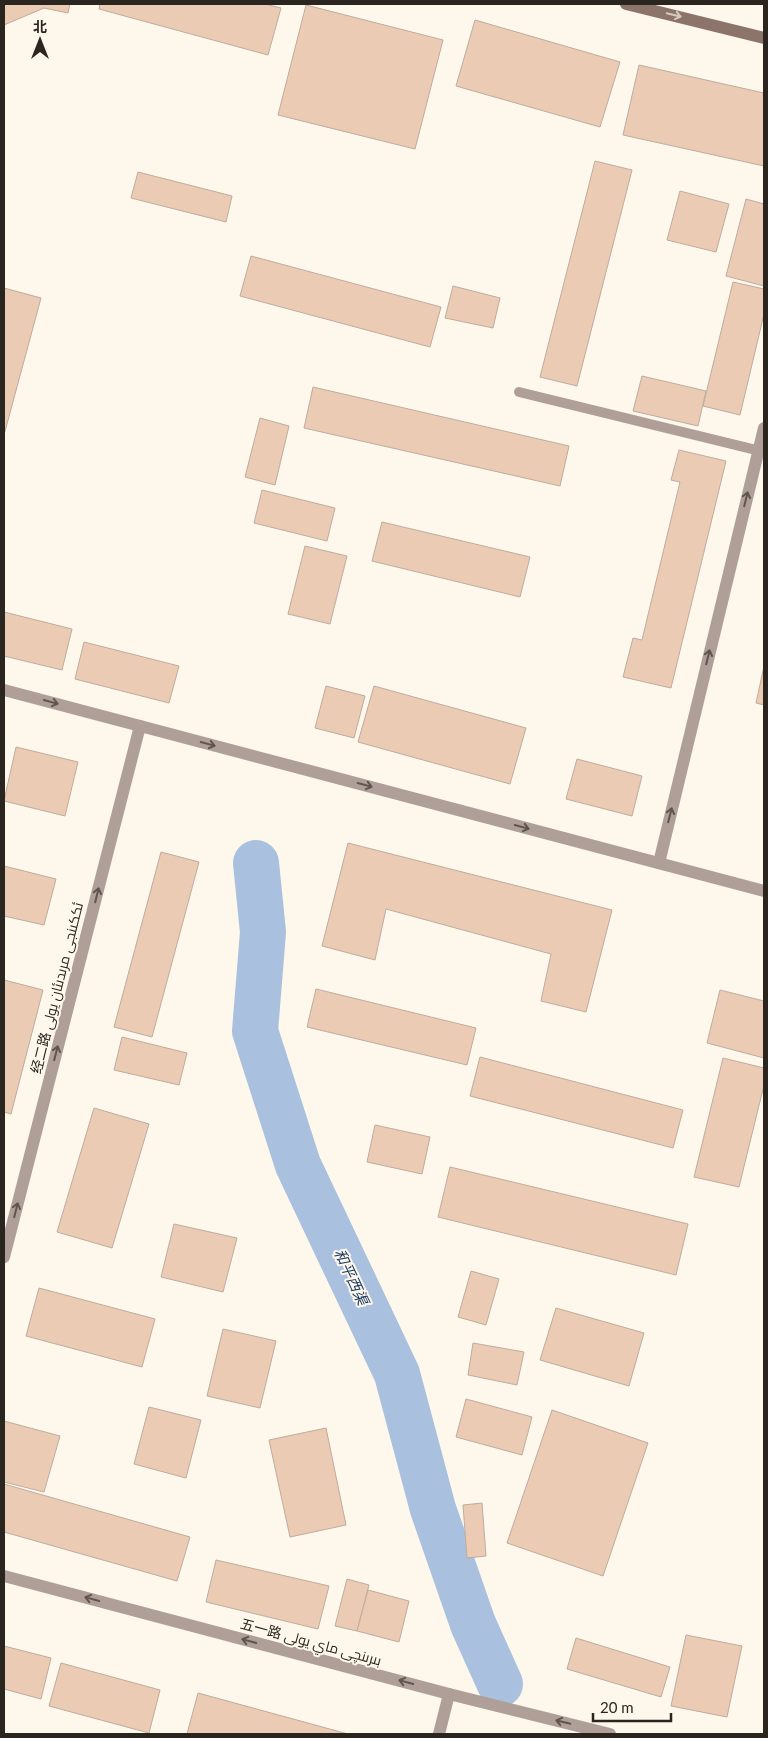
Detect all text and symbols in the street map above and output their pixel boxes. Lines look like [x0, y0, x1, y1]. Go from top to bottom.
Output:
one-way arrow [665, 11, 681, 20]
north arrow [15, 15, 65, 65]
text: 北 [33, 18, 47, 35]
one-way arrow [742, 492, 751, 508]
one-way arrow [704, 650, 713, 666]
one-way arrow [42, 698, 58, 708]
one-way arrow [200, 740, 216, 749]
one-way arrow [357, 781, 373, 790]
one-way arrow [666, 808, 675, 824]
one-way arrow [514, 822, 530, 832]
one-way arrow [92, 888, 102, 904]
street label: 经二路 ئككىنجى مرىدىئان يولى [27, 900, 86, 1075]
one-way arrow [52, 1045, 61, 1061]
one-way arrow [12, 1203, 21, 1219]
water label: 和平西渠 [331, 1246, 374, 1309]
one-way arrow [84, 1594, 100, 1603]
street label: 五一路 بىرىنچى ماي يولى [238, 1615, 383, 1672]
one-way arrow [241, 1635, 257, 1645]
one-way arrow [398, 1677, 414, 1686]
scale bar [593, 1690, 670, 1722]
text: 20 m [600, 1698, 634, 1716]
one-way arrow [556, 1717, 572, 1727]

